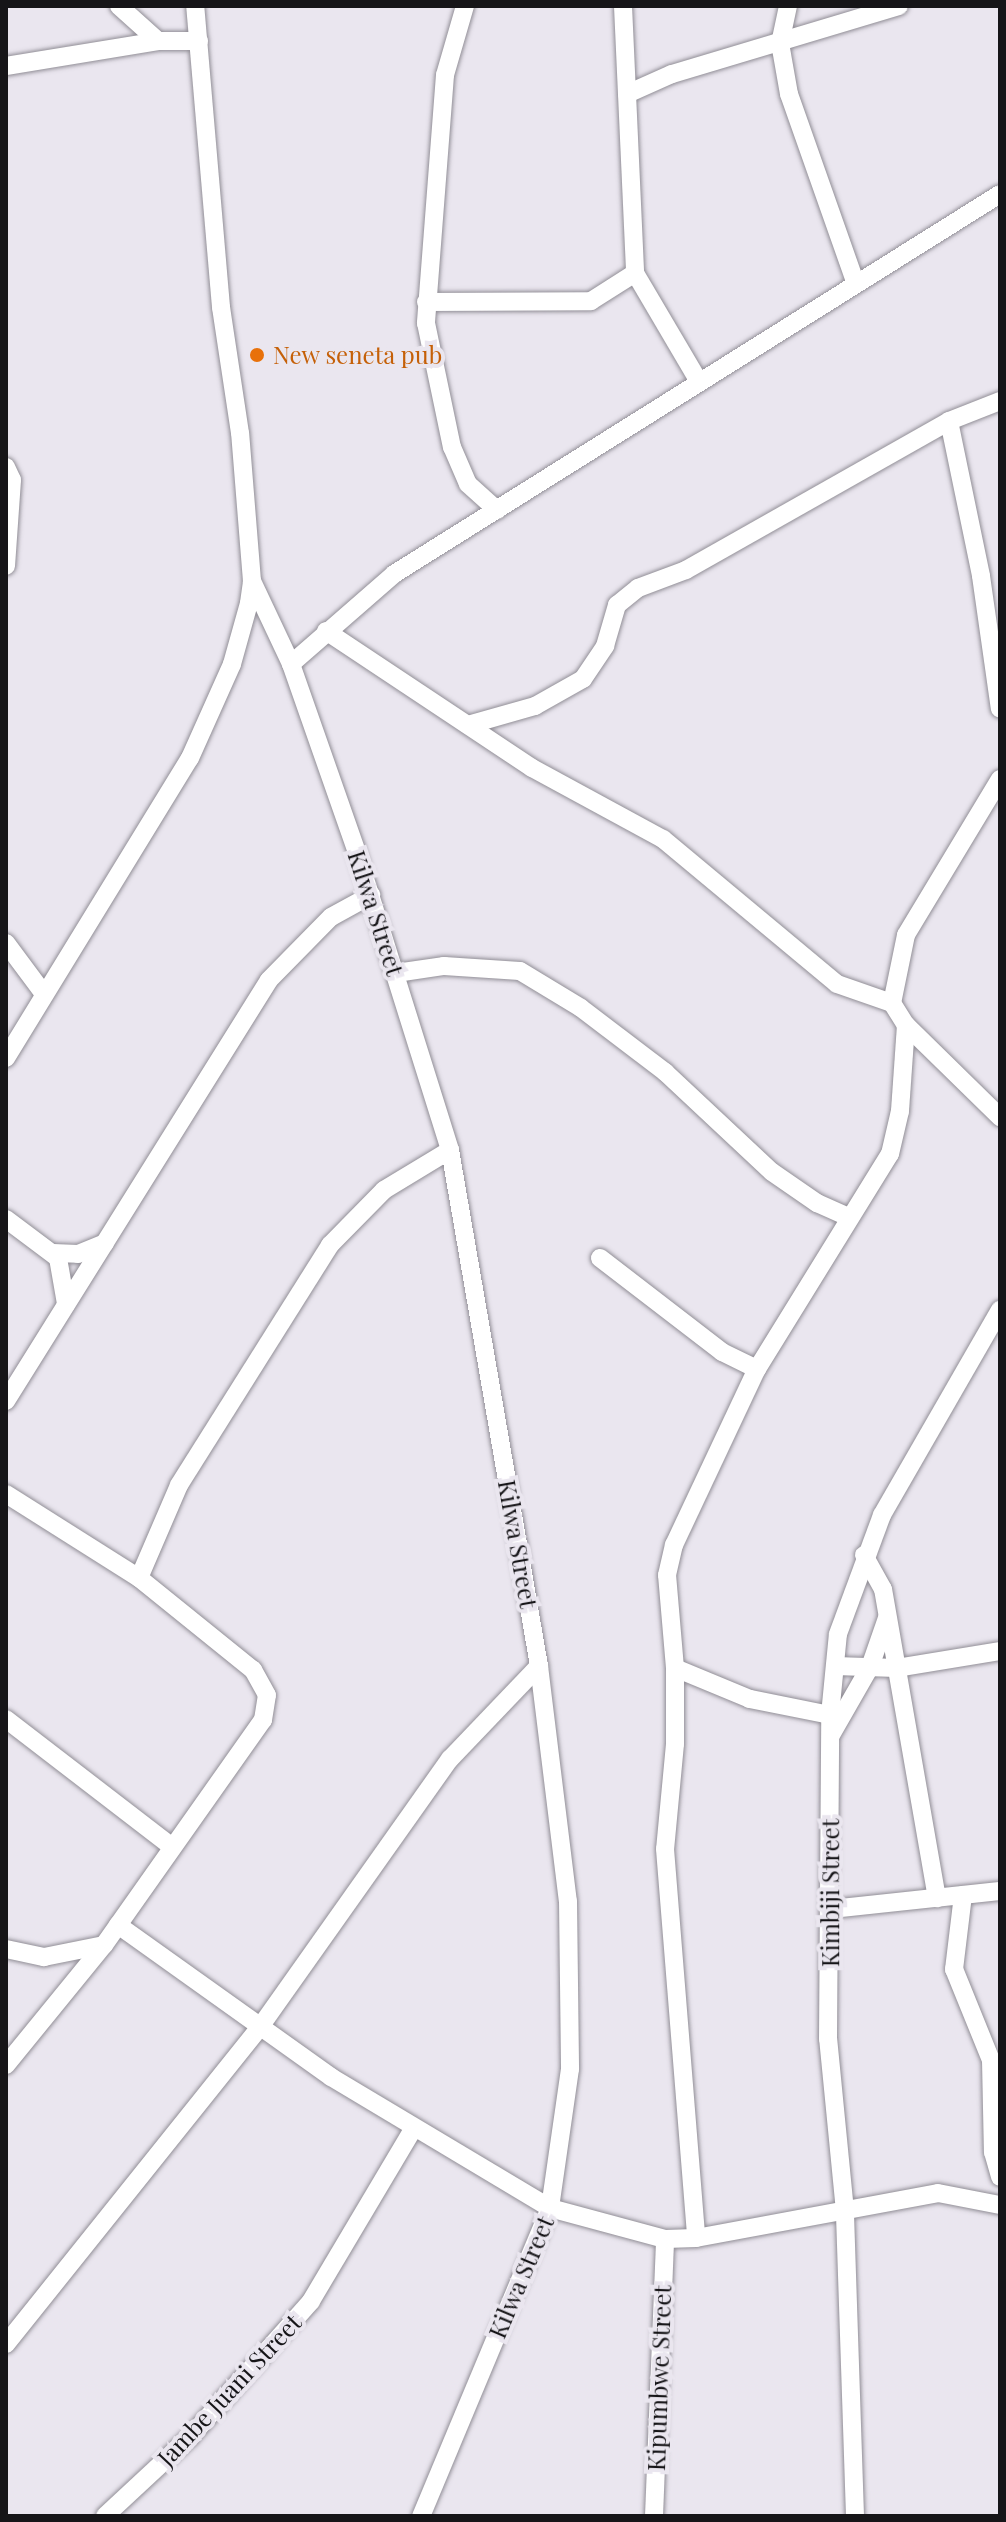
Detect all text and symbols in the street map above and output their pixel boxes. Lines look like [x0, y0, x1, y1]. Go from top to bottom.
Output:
place label: New seneta pub [273, 341, 443, 369]
marker: New seneta pub [248, 346, 266, 364]
street label: Kilwa Street [342, 847, 410, 979]
street label: Kilwa Street [493, 1477, 543, 1611]
street label: Kimbiji Street [816, 1819, 844, 1967]
street label: Kilwa Street [482, 2211, 560, 2343]
street label: Kipumbwe Street [641, 2284, 677, 2472]
street label: Jambe Juani Street [151, 2308, 307, 2472]

